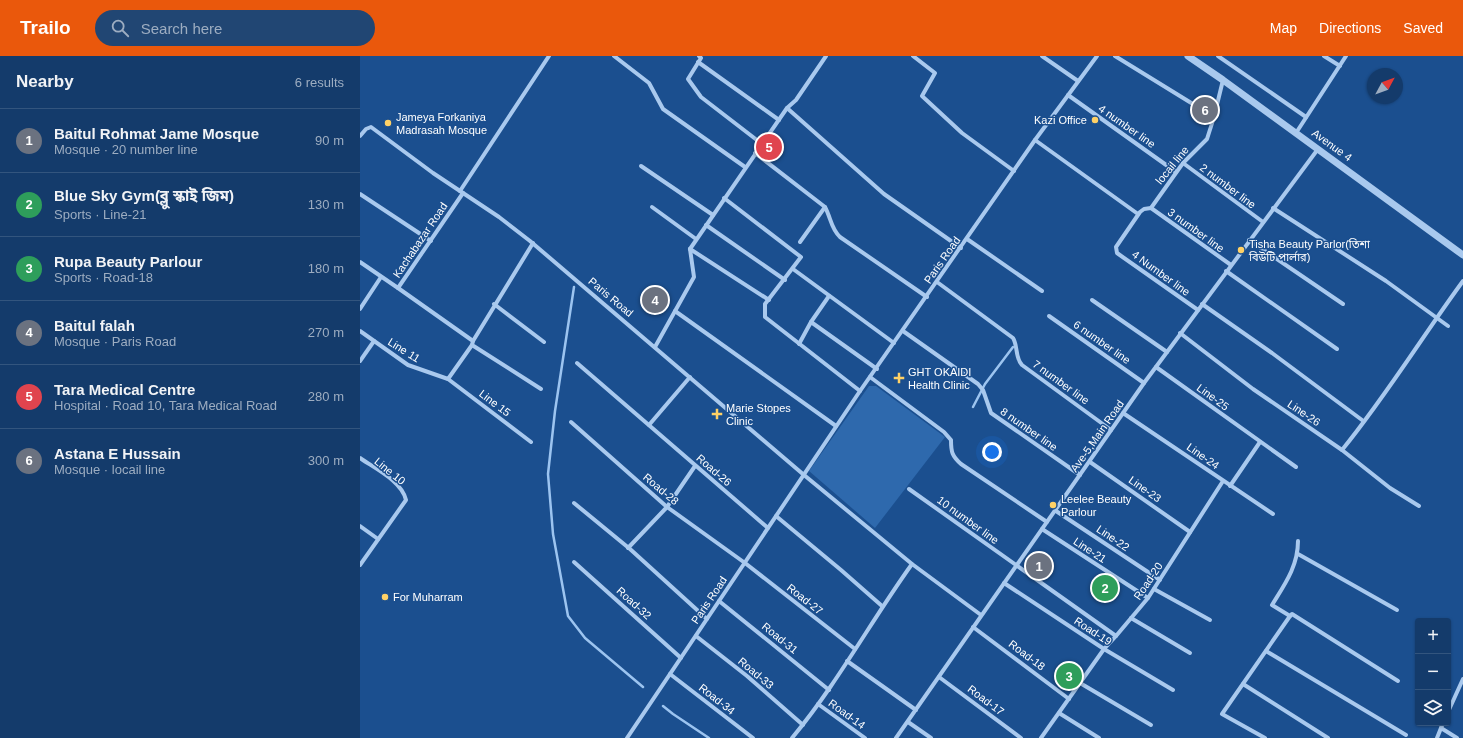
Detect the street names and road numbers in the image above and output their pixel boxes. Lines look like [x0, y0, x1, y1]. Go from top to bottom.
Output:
street label: 4 number line [1096, 102, 1158, 150]
street label: Avenue 4 [1310, 127, 1354, 163]
street label: locail line [1153, 144, 1191, 186]
street label: 2 number line [1198, 161, 1258, 211]
street label: Kachabazar Road [390, 200, 450, 280]
street label: 3 number line [1166, 206, 1226, 254]
street label: Paris Road [921, 234, 963, 286]
street label: 4 Number line [1130, 248, 1192, 298]
street label: Paris Road [586, 275, 636, 319]
street label: 6 number line [1071, 318, 1133, 366]
street label: Line 11 [386, 336, 422, 364]
street label: 7 number line [1031, 358, 1091, 406]
street label: Line-25 [1195, 381, 1231, 413]
street label: Line 15 [477, 387, 513, 419]
street label: Ave-5,Main Road [1068, 398, 1126, 474]
street label: Line-26 [1285, 398, 1323, 428]
street label: 8 number line [998, 405, 1060, 453]
street label: Line-24 [1185, 441, 1221, 471]
street label: Road-26 [694, 452, 734, 488]
street label: Line 10 [372, 455, 408, 487]
street label: Road-28 [641, 471, 681, 507]
street label: Line-23 [1127, 474, 1163, 504]
street label: 10 number line [935, 494, 1001, 546]
street label: Line-22 [1094, 523, 1132, 553]
street label: Line-21 [1071, 535, 1109, 565]
street label: Road-20 [1131, 560, 1165, 602]
street label: Paris Road [689, 574, 729, 626]
street label: Road-27 [785, 581, 825, 617]
street label: Road-32 [614, 584, 654, 622]
street label: Road-19 [1072, 614, 1114, 648]
street label: Road-31 [760, 620, 800, 656]
street label: Road-18 [1007, 638, 1047, 672]
street label: Road-33 [736, 655, 776, 691]
street label: Road-34 [697, 681, 737, 717]
street label: Road-17 [966, 683, 1006, 717]
street label: Road-14 [826, 697, 868, 731]

